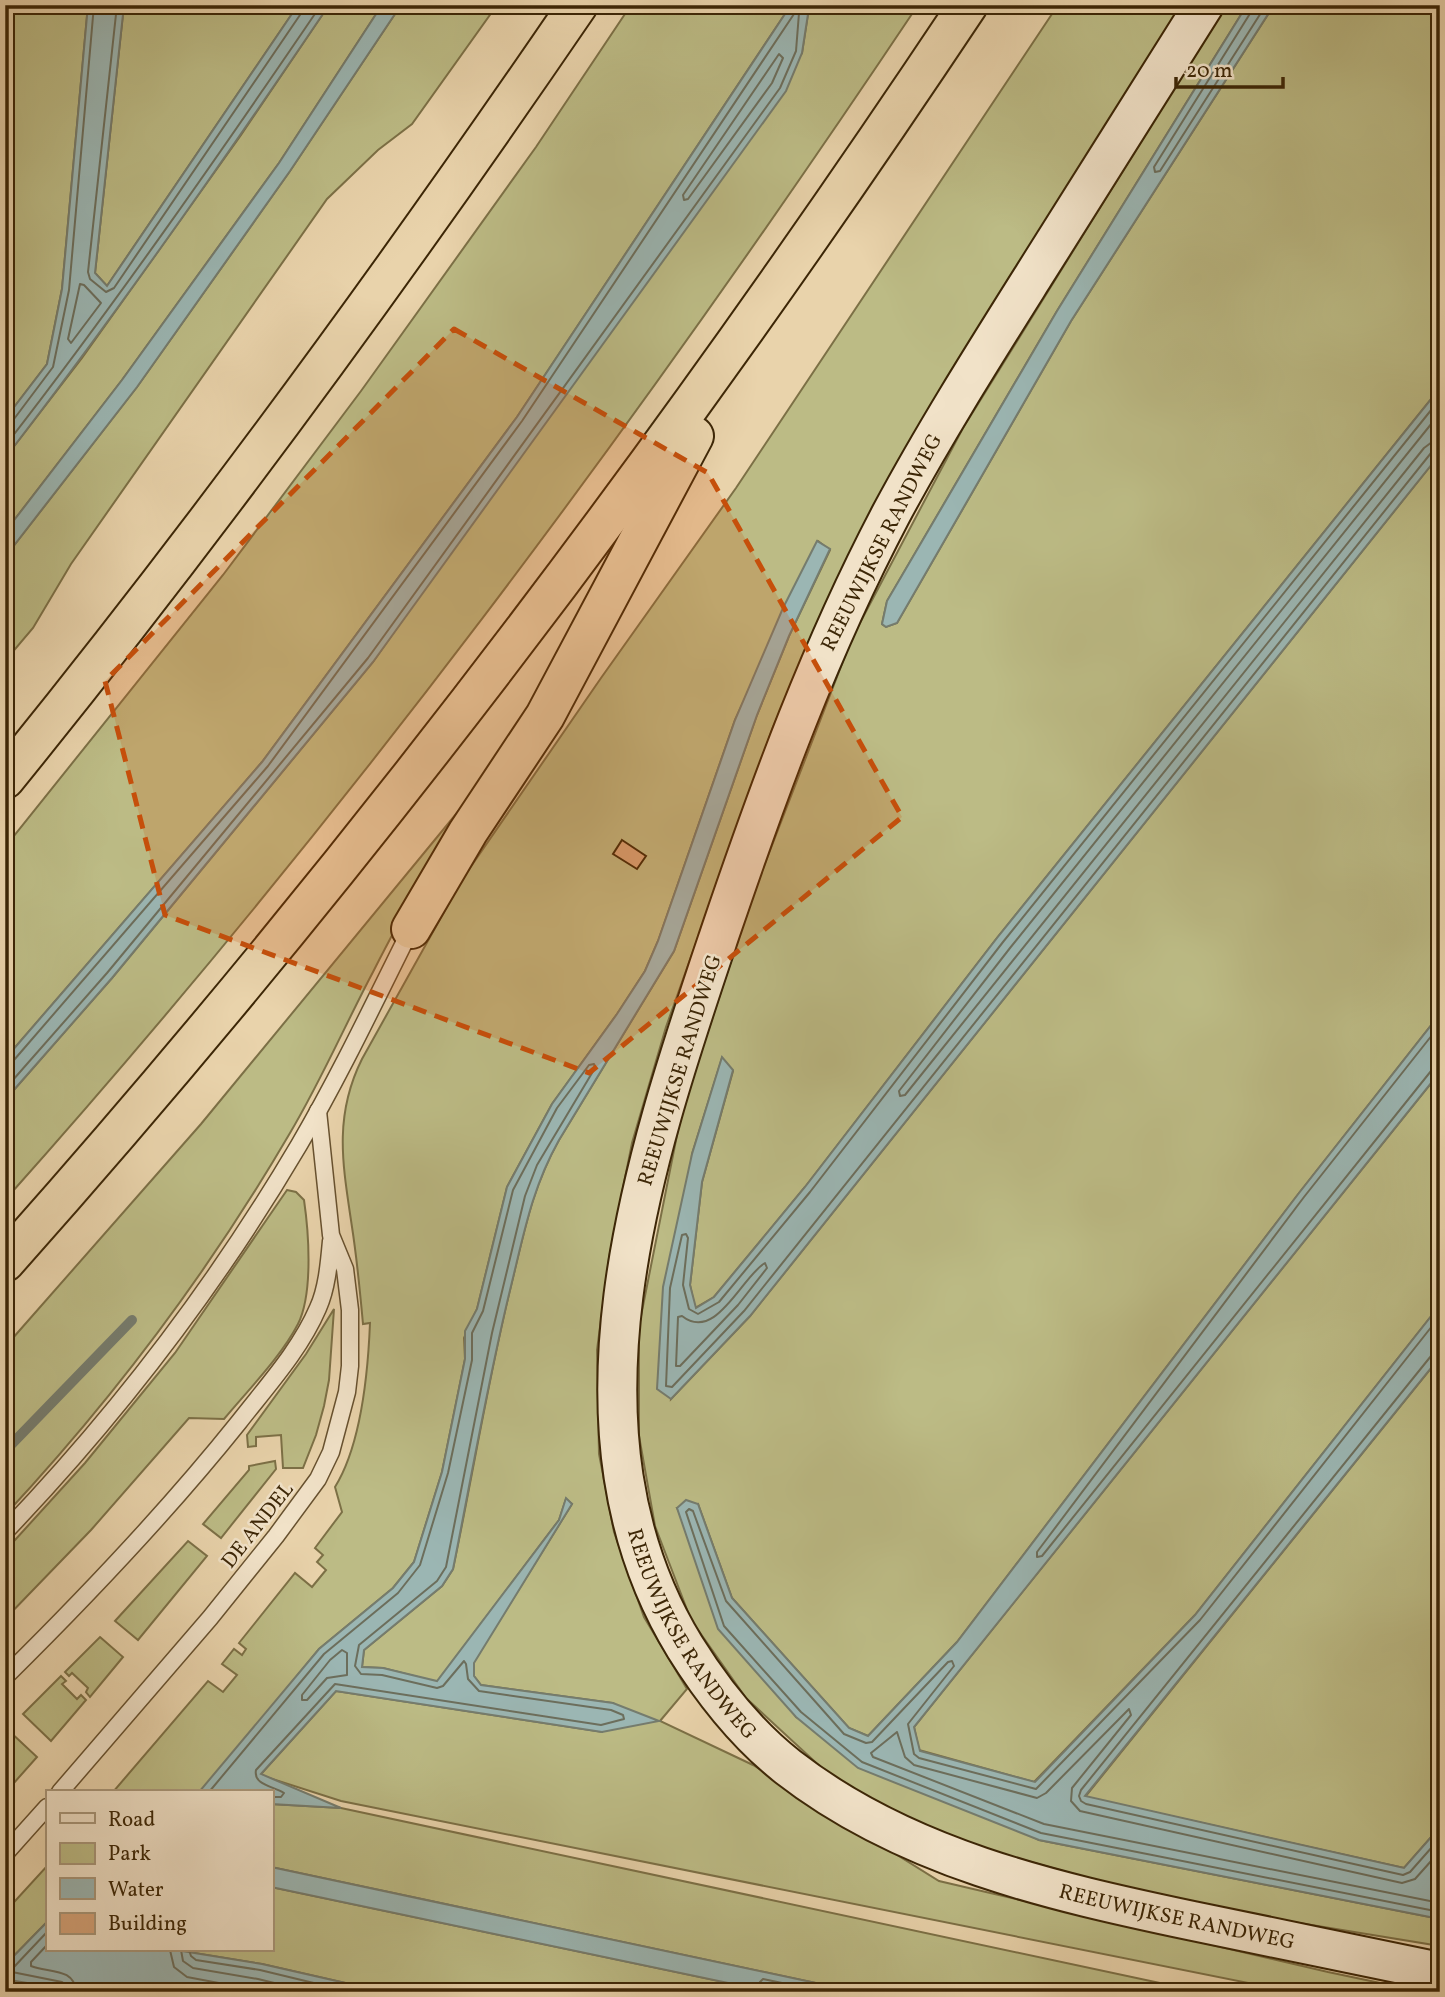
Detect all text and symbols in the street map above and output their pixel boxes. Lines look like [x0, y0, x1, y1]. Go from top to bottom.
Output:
scale bar [1176, 46, 1282, 90]
text: 20 m [1186, 57, 1232, 86]
street label: REEUWIJKSE RANDWEG [815, 429, 950, 656]
street label: REEUWIJKSE RANDWEG [631, 951, 729, 1190]
street label: DE ANDEL [215, 1477, 301, 1575]
street label: REEUWIJKSE RANDWEG [619, 1525, 763, 1747]
legend [46, 1790, 273, 1952]
text: Road [108, 1806, 155, 1835]
text: Park [108, 1840, 151, 1869]
text: Water [108, 1876, 164, 1905]
street label: REEUWIJKSE RANDWEG [1055, 1878, 1297, 1958]
text: Building [108, 1910, 187, 1939]

